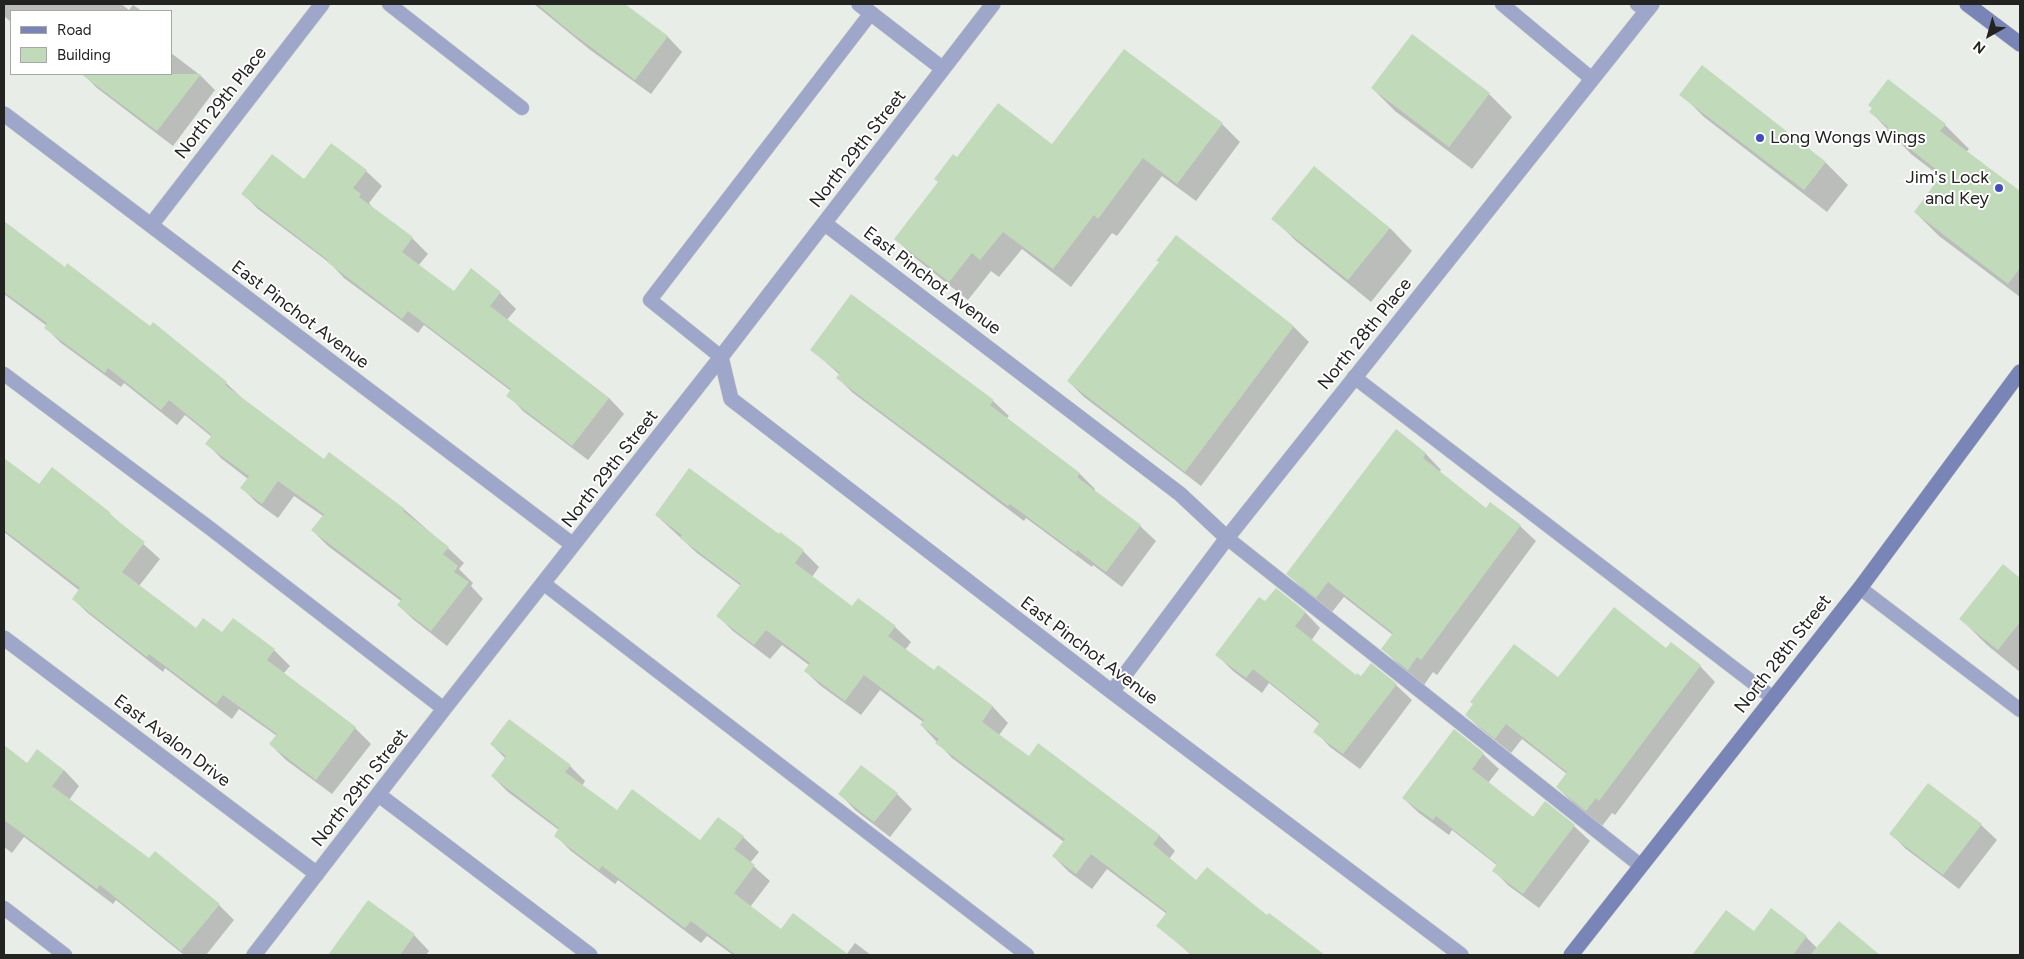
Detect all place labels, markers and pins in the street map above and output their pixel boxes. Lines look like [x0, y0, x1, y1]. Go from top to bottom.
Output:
place label: Long Wongs Wings [1770, 127, 1926, 149]
marker: Long Wongs Wings [1754, 132, 1766, 144]
place label: Jim's Lock and Key [1906, 167, 1989, 210]
marker: Jim's Lock and Key [1993, 182, 2005, 194]

